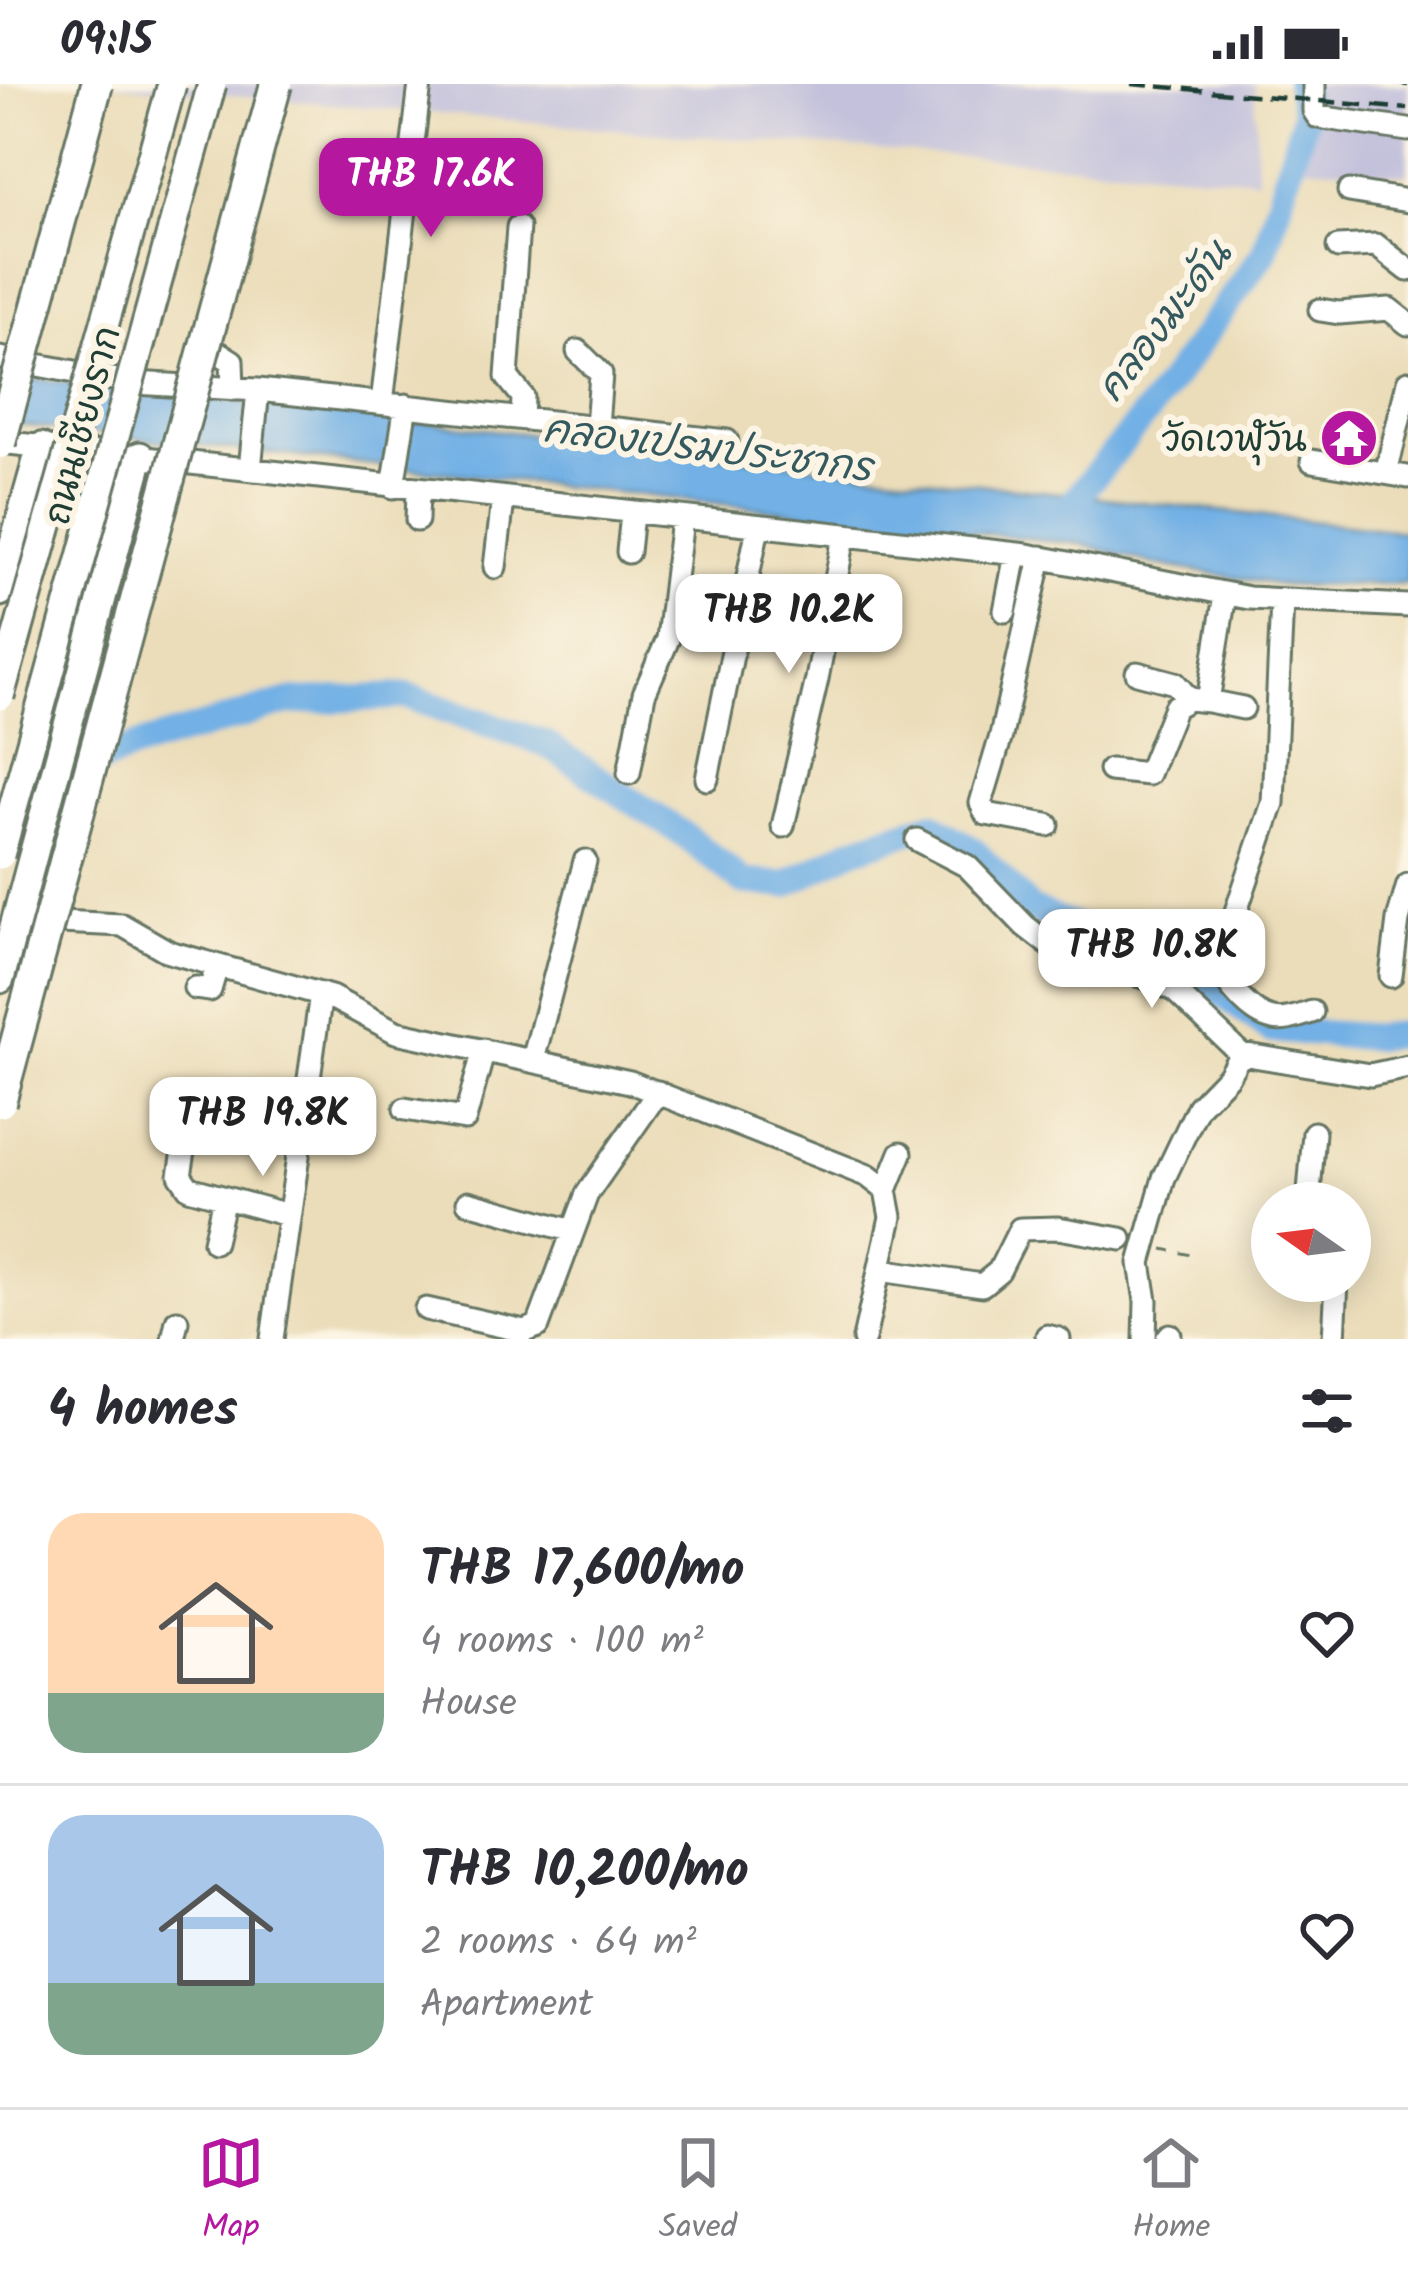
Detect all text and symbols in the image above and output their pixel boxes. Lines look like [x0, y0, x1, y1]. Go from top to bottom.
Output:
text: 09:15 [60, 6, 153, 78]
pin: THB 17.6K [294, 138, 568, 240]
text: THB 17.6K [346, 146, 516, 208]
water label: คลองมะดัน [1083, 227, 1250, 417]
street label: ถนนเชียงราก [31, 320, 138, 532]
water label: คลองเปรมประชากร [540, 400, 879, 502]
temple icon: วัดเวฬุวัน [1318, 407, 1380, 469]
place label: วัดเวฬุวัน [1162, 413, 1307, 470]
pin: THB 10.2K [652, 574, 926, 676]
text: THB 10.2K [702, 582, 876, 644]
pin: THB 10.8K [1015, 909, 1289, 1011]
text: THB 10.8K [1065, 917, 1239, 979]
pin: THB 19.8K [126, 1077, 400, 1179]
text: THB 19.8K [176, 1085, 350, 1147]
north arrow [1251, 1182, 1371, 1302]
map controls [1251, 1182, 1371, 1302]
text: 4 homes [48, 1371, 238, 1452]
icon: filters [1294, 1378, 1360, 1444]
text: THB 17,600/mo [420, 1531, 745, 1612]
icon: home [144, 1561, 288, 1705]
icon: heart [1294, 1600, 1360, 1666]
text: 4 rooms · 100 m² [420, 1612, 704, 1674]
text: House [420, 1674, 517, 1736]
text: THB 10,200/mo [420, 1832, 749, 1913]
icon: home [144, 1863, 288, 2007]
icon: heart [1294, 1902, 1360, 1968]
text: 2 rooms · 64 m² [420, 1913, 697, 1975]
text: Apartment [420, 1975, 593, 2037]
tab: Map [198, 2130, 264, 2255]
tab: Saved [659, 2130, 737, 2255]
tab: Home [1132, 2130, 1210, 2255]

